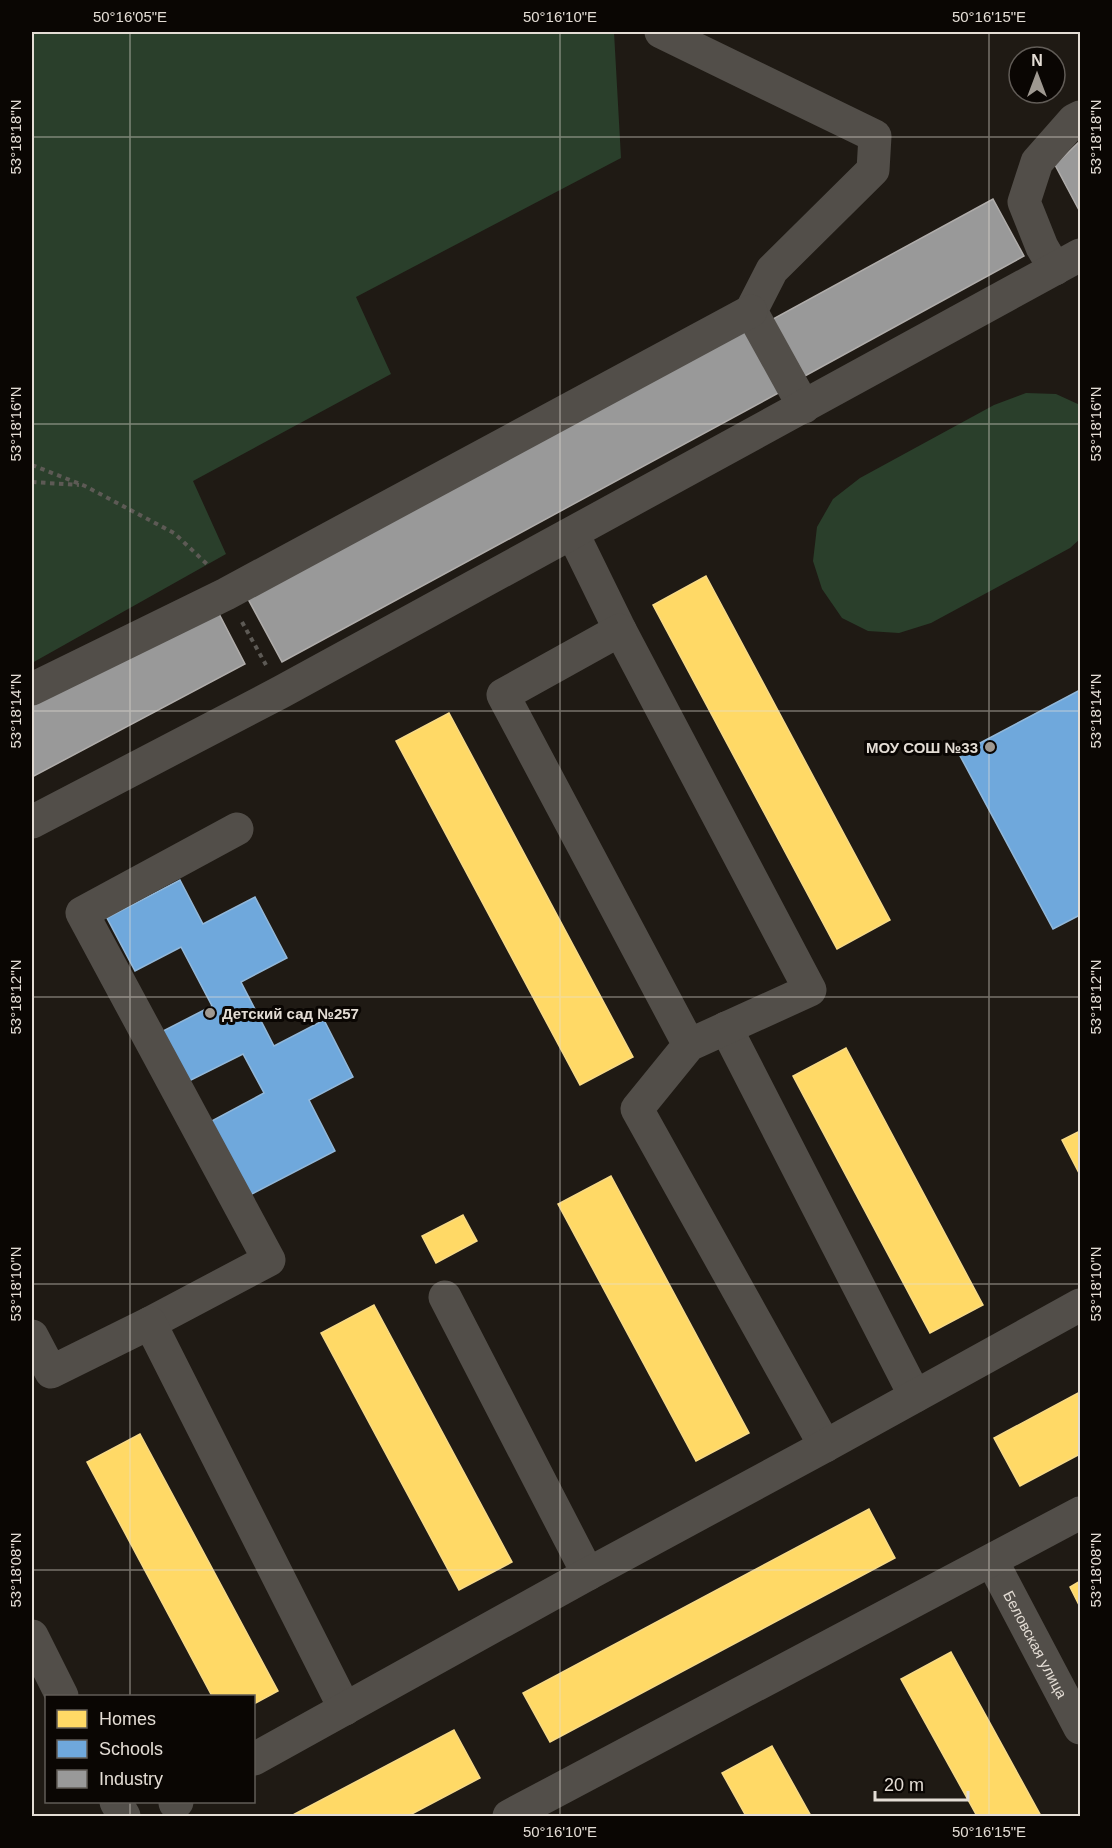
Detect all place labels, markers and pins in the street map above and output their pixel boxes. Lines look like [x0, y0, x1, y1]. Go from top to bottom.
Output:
place label: МОУ СОШ №33 [866, 739, 978, 756]
marker: МОУ СОШ №33 [983, 740, 997, 754]
place label: Детский сад №257 [222, 1005, 359, 1022]
marker: Детский сад №257 [203, 1006, 217, 1020]

